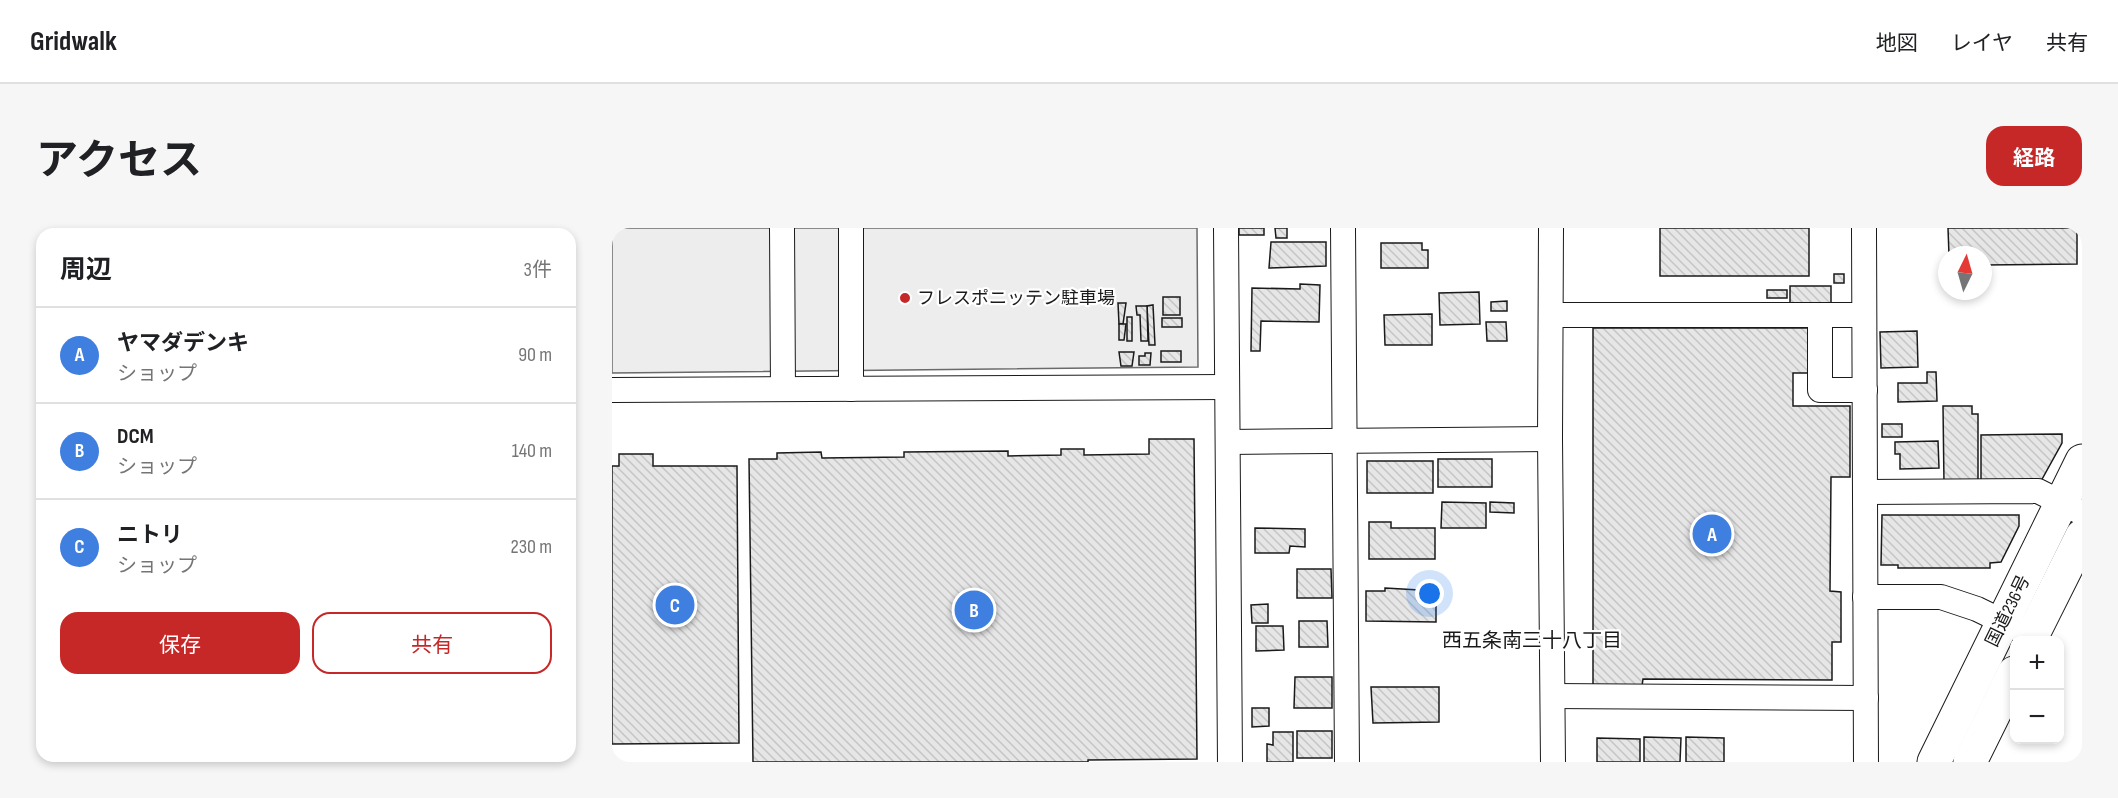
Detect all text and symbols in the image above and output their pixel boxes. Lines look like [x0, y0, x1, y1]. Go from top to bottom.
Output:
text: Gridwalk [30, 25, 117, 58]
text: 地図 [1876, 31, 1918, 56]
text: レイヤ [1951, 31, 2013, 56]
text: 共有 [2046, 31, 2088, 56]
button: 経路 [1986, 126, 2082, 186]
text: アクセス [36, 136, 202, 187]
north arrow [1938, 246, 1992, 300]
text: 周辺 [60, 255, 112, 286]
text: 3件 [524, 258, 552, 282]
place label: フレスポニッテン駐車場 [917, 288, 1115, 309]
marker: フレスポニッテン駐車場 [898, 291, 912, 305]
text: ヤマダデンキ [117, 330, 249, 357]
text: A [75, 343, 84, 367]
text: 90 m [518, 343, 552, 367]
text: ショップ [117, 362, 197, 386]
text: DCM [117, 423, 154, 450]
text: B [75, 439, 84, 463]
text: 140 m [512, 439, 552, 463]
text: ショップ [117, 455, 197, 479]
pin: A [1692, 512, 1732, 556]
text: ニトリ [117, 522, 183, 549]
text: C [74, 535, 85, 559]
text: 230 m [510, 535, 552, 559]
text: ショップ [117, 554, 197, 578]
street label: 国道236号 [1982, 572, 2034, 650]
your location [1415, 579, 1444, 608]
pin: C [656, 582, 694, 628]
pin: B [954, 588, 994, 632]
button: 保存 [60, 612, 300, 674]
button: 共有 [312, 612, 552, 674]
district label: 西五条南三十八丁目 [1442, 629, 1622, 653]
map controls [2010, 636, 2064, 744]
button: + [2010, 636, 2064, 690]
button: − [2010, 690, 2064, 744]

